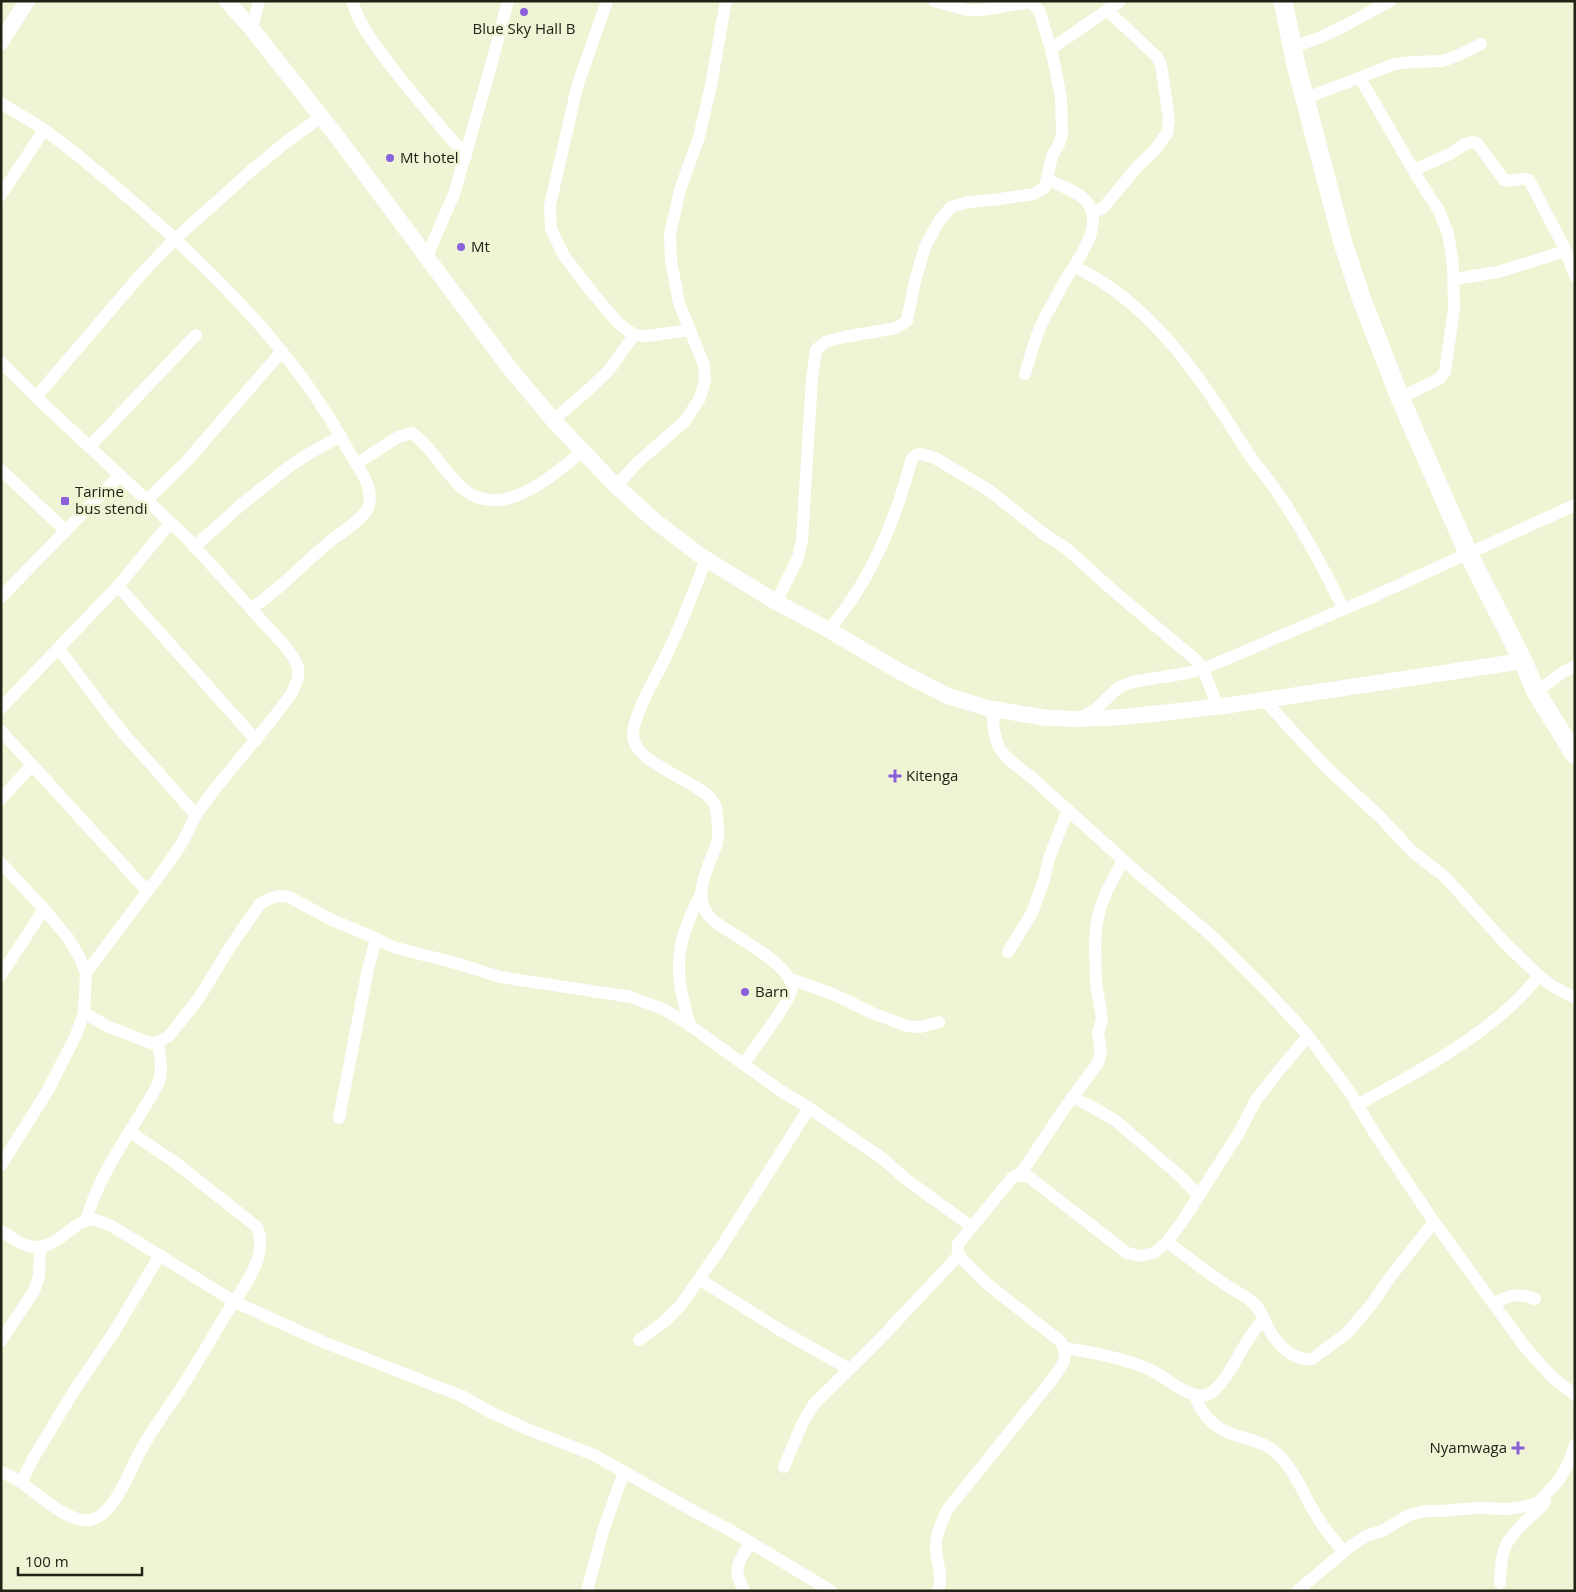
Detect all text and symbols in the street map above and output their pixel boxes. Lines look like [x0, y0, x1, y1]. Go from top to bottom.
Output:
marker: Blue Sky Hall B [518, 6, 530, 18]
place label: Blue Sky Hall B [472, 18, 576, 38]
place label: Mt hotel [400, 147, 459, 167]
marker: Mt hotel [384, 152, 396, 164]
place label: Mt [471, 236, 490, 256]
marker: Mt [455, 241, 467, 253]
place label: Tarime bus stendi [75, 481, 148, 518]
marker: Tarime bus stendi [59, 495, 71, 507]
place label: Kitenga [906, 765, 958, 785]
marker: Kitenga [888, 769, 902, 783]
place label: Barn [755, 981, 788, 1001]
marker: Barn [739, 986, 751, 998]
place label: Nyamwaga [1430, 1437, 1507, 1457]
marker: Nyamwaga [1511, 1441, 1525, 1455]
scale bar [18, 1544, 141, 1576]
text: 100 m [25, 1551, 69, 1571]

